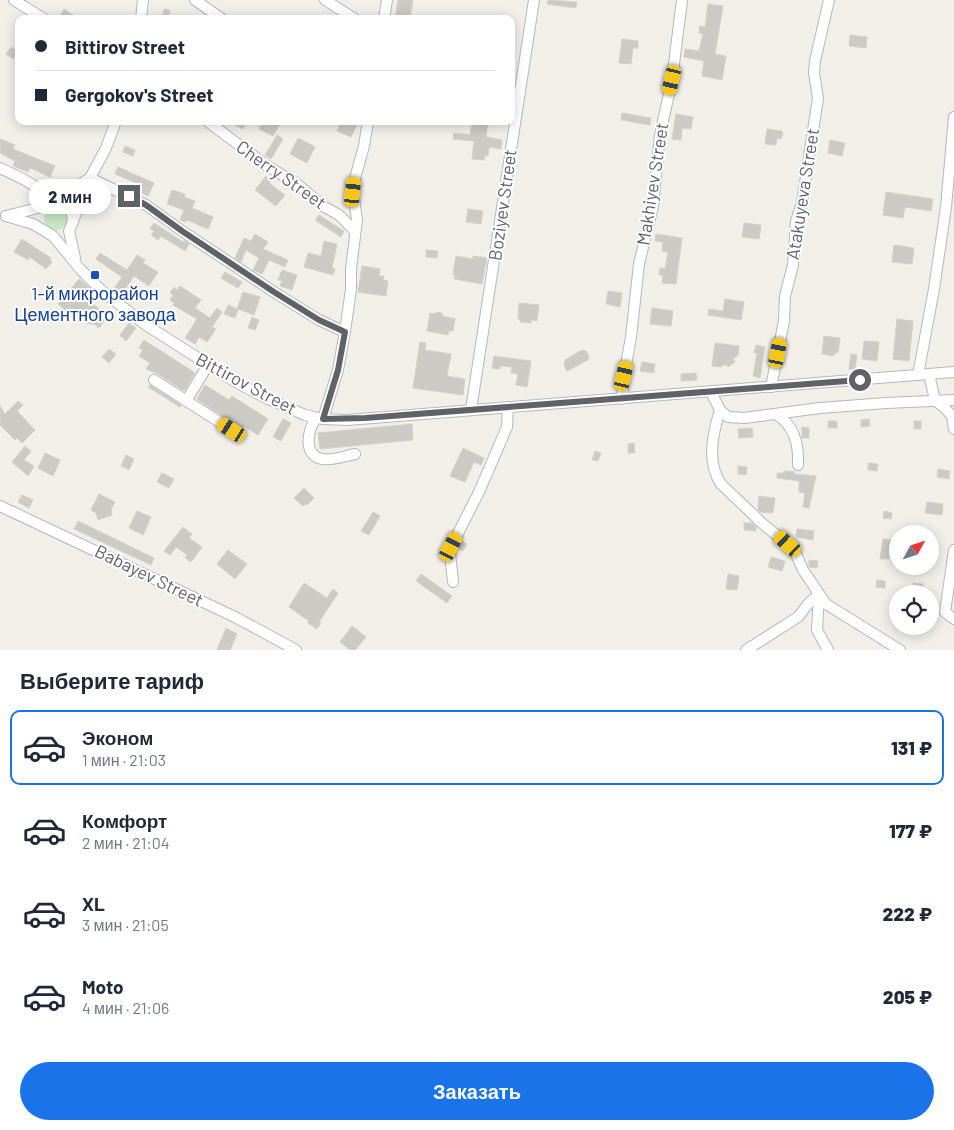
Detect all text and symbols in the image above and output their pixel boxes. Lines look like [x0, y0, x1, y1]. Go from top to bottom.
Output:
text: Bittirov Street [65, 35, 185, 58]
car [661, 64, 682, 96]
text: Gergokov's Street [65, 83, 214, 106]
street label: Makhiyev Street [631, 121, 673, 247]
street label: Atakuyeva Street [781, 127, 823, 261]
street label: Cherry Street [232, 135, 331, 213]
street label: Boziyev Street [483, 148, 521, 262]
car [343, 176, 362, 208]
callout: 2 мин [29, 178, 112, 214]
route end [118, 185, 140, 207]
text: 2 мин [48, 187, 92, 206]
marker: 1-й микрорайон Цементного завода [89, 269, 101, 281]
place label: 1-й микрорайон Цементного завода [14, 282, 177, 325]
car [767, 337, 788, 369]
street label: Bittirov Street [192, 347, 301, 419]
car [613, 360, 634, 392]
route start [849, 369, 871, 391]
car [215, 416, 248, 444]
north arrow [889, 525, 939, 575]
map controls [889, 525, 939, 635]
car [771, 528, 804, 560]
car [437, 530, 464, 564]
street label: Babayev Street [92, 539, 207, 611]
button: locate [889, 585, 939, 635]
text: Выберите тариф [20, 667, 204, 693]
icon: car [22, 725, 67, 770]
text: Эконом [82, 726, 153, 749]
text: 131 ₽ [891, 736, 932, 759]
text: 1 мин · 21:03 [82, 750, 166, 769]
icon: car [22, 808, 67, 853]
text: Комфорт [82, 809, 167, 832]
text: 177 ₽ [889, 819, 932, 842]
text: 2 мин · 21:04 [82, 833, 170, 852]
icon: car [22, 891, 67, 936]
text: XL [82, 892, 105, 915]
text: 222 ₽ [883, 902, 932, 925]
text: 3 мин · 21:05 [82, 915, 169, 934]
icon: car [22, 974, 67, 1019]
text: Moto [82, 975, 124, 998]
text: 205 ₽ [883, 985, 932, 1008]
text: 4 мин · 21:06 [82, 998, 169, 1017]
button: Заказать [20, 1062, 934, 1120]

